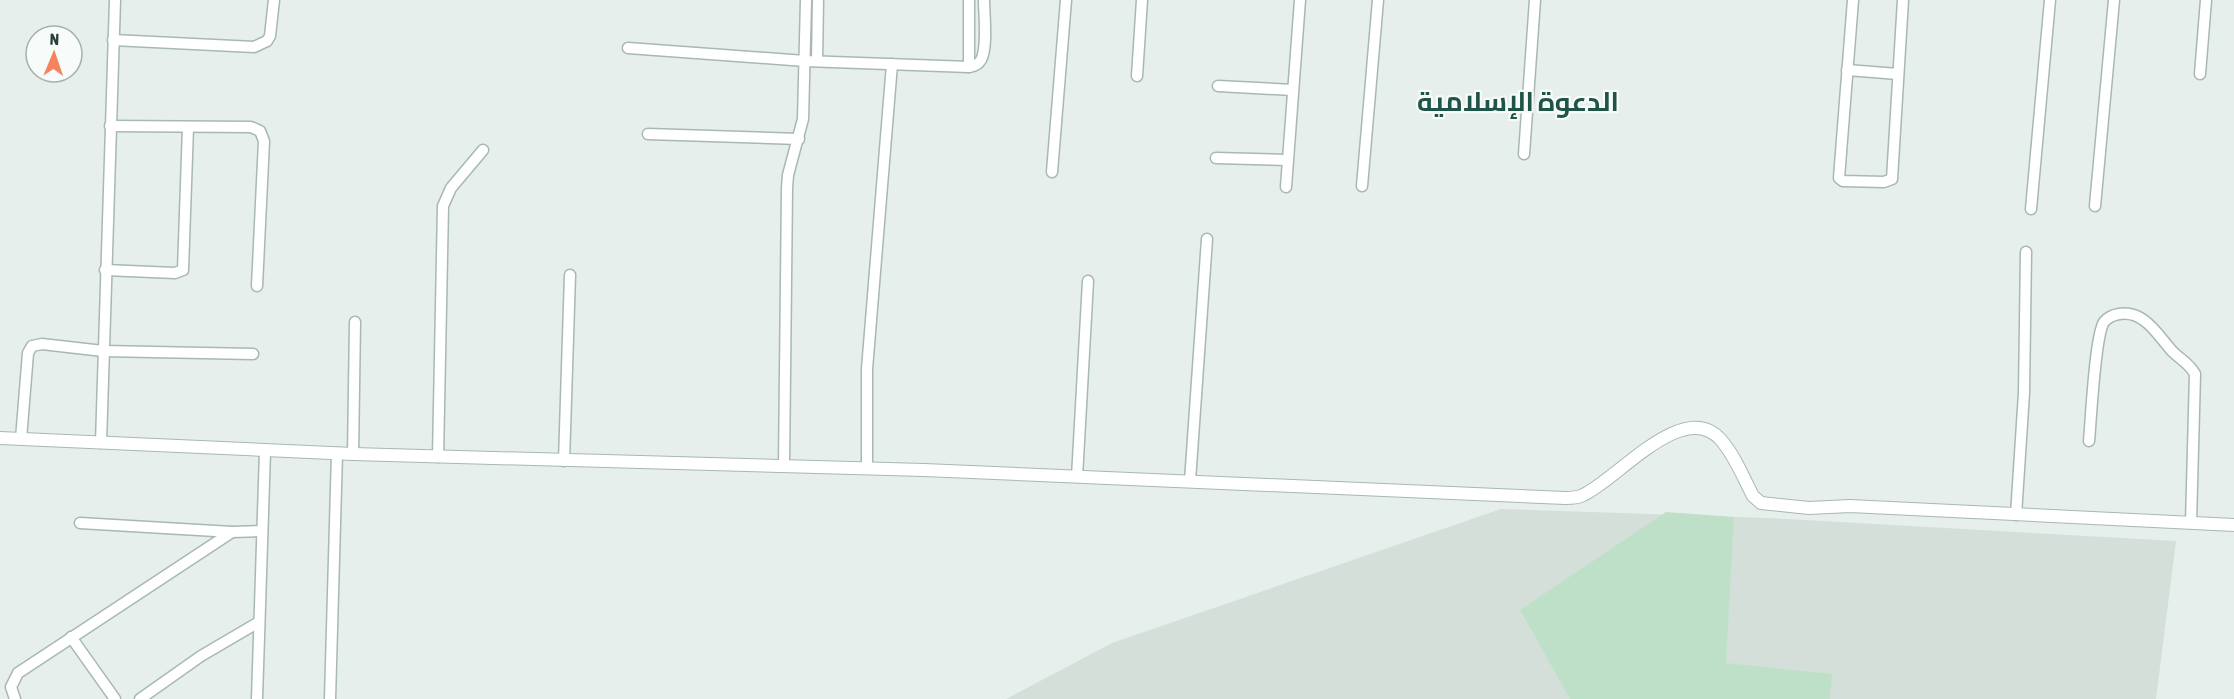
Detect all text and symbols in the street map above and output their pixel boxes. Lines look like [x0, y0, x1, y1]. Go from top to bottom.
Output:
north arrow [24, 24, 84, 84]
text: N [49, 30, 60, 48]
district label: الدعوة الإسلامية [1417, 86, 1619, 119]

